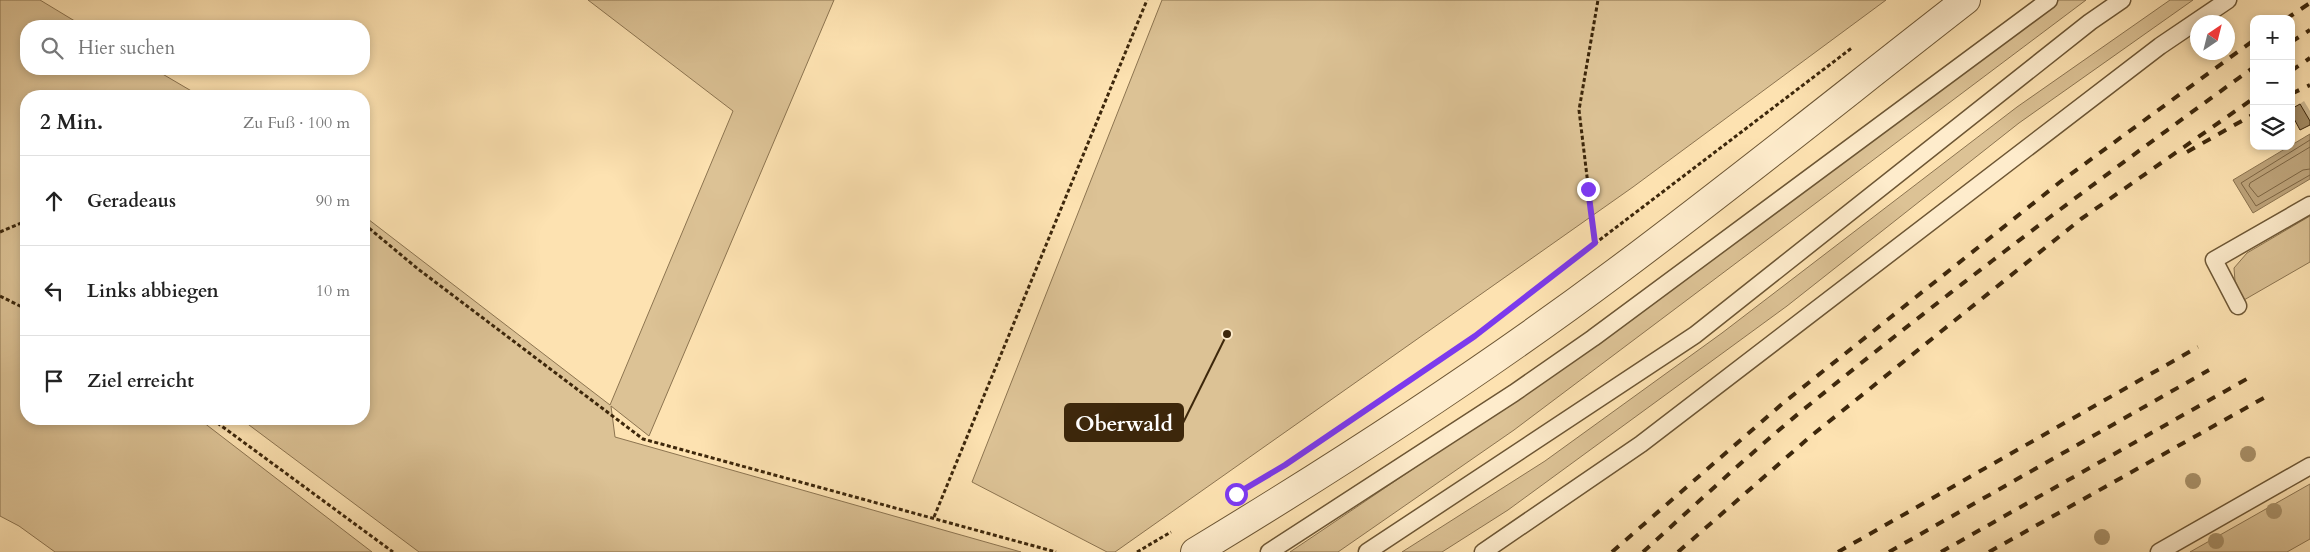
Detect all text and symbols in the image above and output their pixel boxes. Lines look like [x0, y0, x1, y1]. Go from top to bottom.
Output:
north arrow [2190, 15, 2235, 60]
map controls [2250, 15, 2295, 150]
button: + [2250, 15, 2295, 60]
search box [20, 20, 370, 75]
icon: search [38, 34, 66, 62]
text: Hier suchen [78, 35, 175, 61]
button: − [2250, 60, 2295, 105]
button: layers [2250, 105, 2295, 150]
text: 2 Min. [40, 108, 103, 137]
text: Zu Fuß · 100 m [243, 112, 350, 134]
route end [1577, 178, 1600, 201]
icon: ahead [40, 187, 68, 215]
text: Geradeaus [87, 188, 176, 214]
text: 90 m [316, 190, 350, 212]
icon: left [40, 277, 68, 305]
text: Links abbiegen [87, 278, 219, 304]
text: 10 m [316, 280, 350, 302]
icon: arrive [40, 367, 68, 395]
text: Ziel erreicht [87, 368, 194, 394]
callout: Oberwald [1065, 404, 1183, 441]
text: Oberwald [1075, 409, 1174, 439]
route start [1225, 483, 1248, 506]

